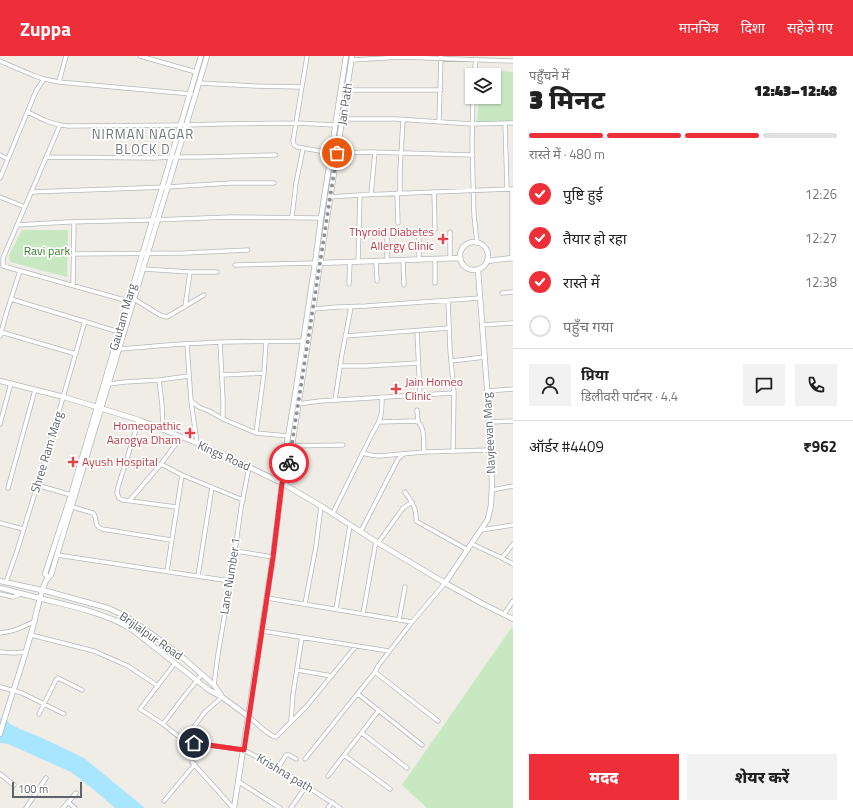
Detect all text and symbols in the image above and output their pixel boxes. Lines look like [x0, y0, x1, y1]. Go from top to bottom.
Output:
text: Zuppa [20, 14, 71, 43]
text: मानचित्र [679, 17, 719, 38]
text: दिशा [741, 17, 765, 38]
text: सहेजे गए [787, 17, 833, 38]
text: पहुँचने में [529, 65, 569, 85]
map controls [465, 68, 501, 104]
button: layers [465, 68, 501, 104]
text: 12:43–12:48 [754, 79, 837, 102]
text: 3 मिनट [529, 80, 605, 119]
street label: Jan Path [332, 82, 357, 126]
district label: NIRMAN NAGAR BLOCK D [92, 124, 194, 159]
pin [320, 136, 354, 170]
icon: bag [326, 142, 348, 164]
text: रास्ते में · 480 m [529, 144, 605, 164]
icon: check [529, 183, 551, 205]
text: पुष्टि हुई [563, 183, 603, 206]
text: 12:26 [805, 184, 837, 204]
place label: Thyroid Diabetes Allergy Clinic [349, 222, 434, 255]
icon: check [529, 227, 551, 249]
text: तैयार हो रहा [563, 227, 627, 250]
text: 12:27 [805, 228, 837, 248]
marker: Thyroid Diabetes Allergy Clinic [437, 233, 449, 245]
park label: Ravi park [24, 241, 71, 260]
icon: check [529, 271, 551, 293]
text: रास्ते में [563, 271, 600, 294]
text: 12:38 [805, 272, 837, 292]
street label: Gautam Marg [104, 281, 141, 353]
text: पहुँच गया [563, 315, 613, 338]
text: प्रिया [581, 363, 609, 386]
button: person [529, 364, 571, 406]
button: chat [743, 364, 785, 406]
button: phone [795, 364, 837, 406]
place label: Jain Homeo Clinic [405, 372, 463, 405]
marker: Jain Homeo Clinic [390, 383, 402, 395]
text: डिलीवरी पार्टनर · 4.4 [581, 386, 678, 406]
street label: Navjeevan Marg [477, 392, 500, 474]
street label: Shree Ram Marg [25, 409, 68, 495]
place label: Homeopathic Aarogya Dham [107, 416, 181, 449]
marker: Homeopathic Aarogya Dham [184, 427, 196, 439]
street label: Kings Road [195, 435, 254, 476]
text: ऑर्डर #4409 [529, 435, 604, 458]
text: ₹962 [803, 435, 837, 458]
courier [269, 443, 309, 483]
place label: Ayush Hospital [82, 452, 158, 471]
icon: bike [278, 452, 300, 474]
marker: Ayush Hospital [67, 456, 79, 468]
street label: Lane Number 1 [214, 536, 245, 616]
street label: Brijlalpur Road [116, 607, 187, 665]
pin [177, 726, 211, 760]
icon: home [183, 732, 205, 754]
street label: Krishna path [253, 748, 317, 797]
button: मदद [529, 754, 679, 800]
button: शेयर करें [687, 754, 837, 800]
scale bar [12, 780, 82, 799]
text: 100 m [18, 781, 48, 797]

